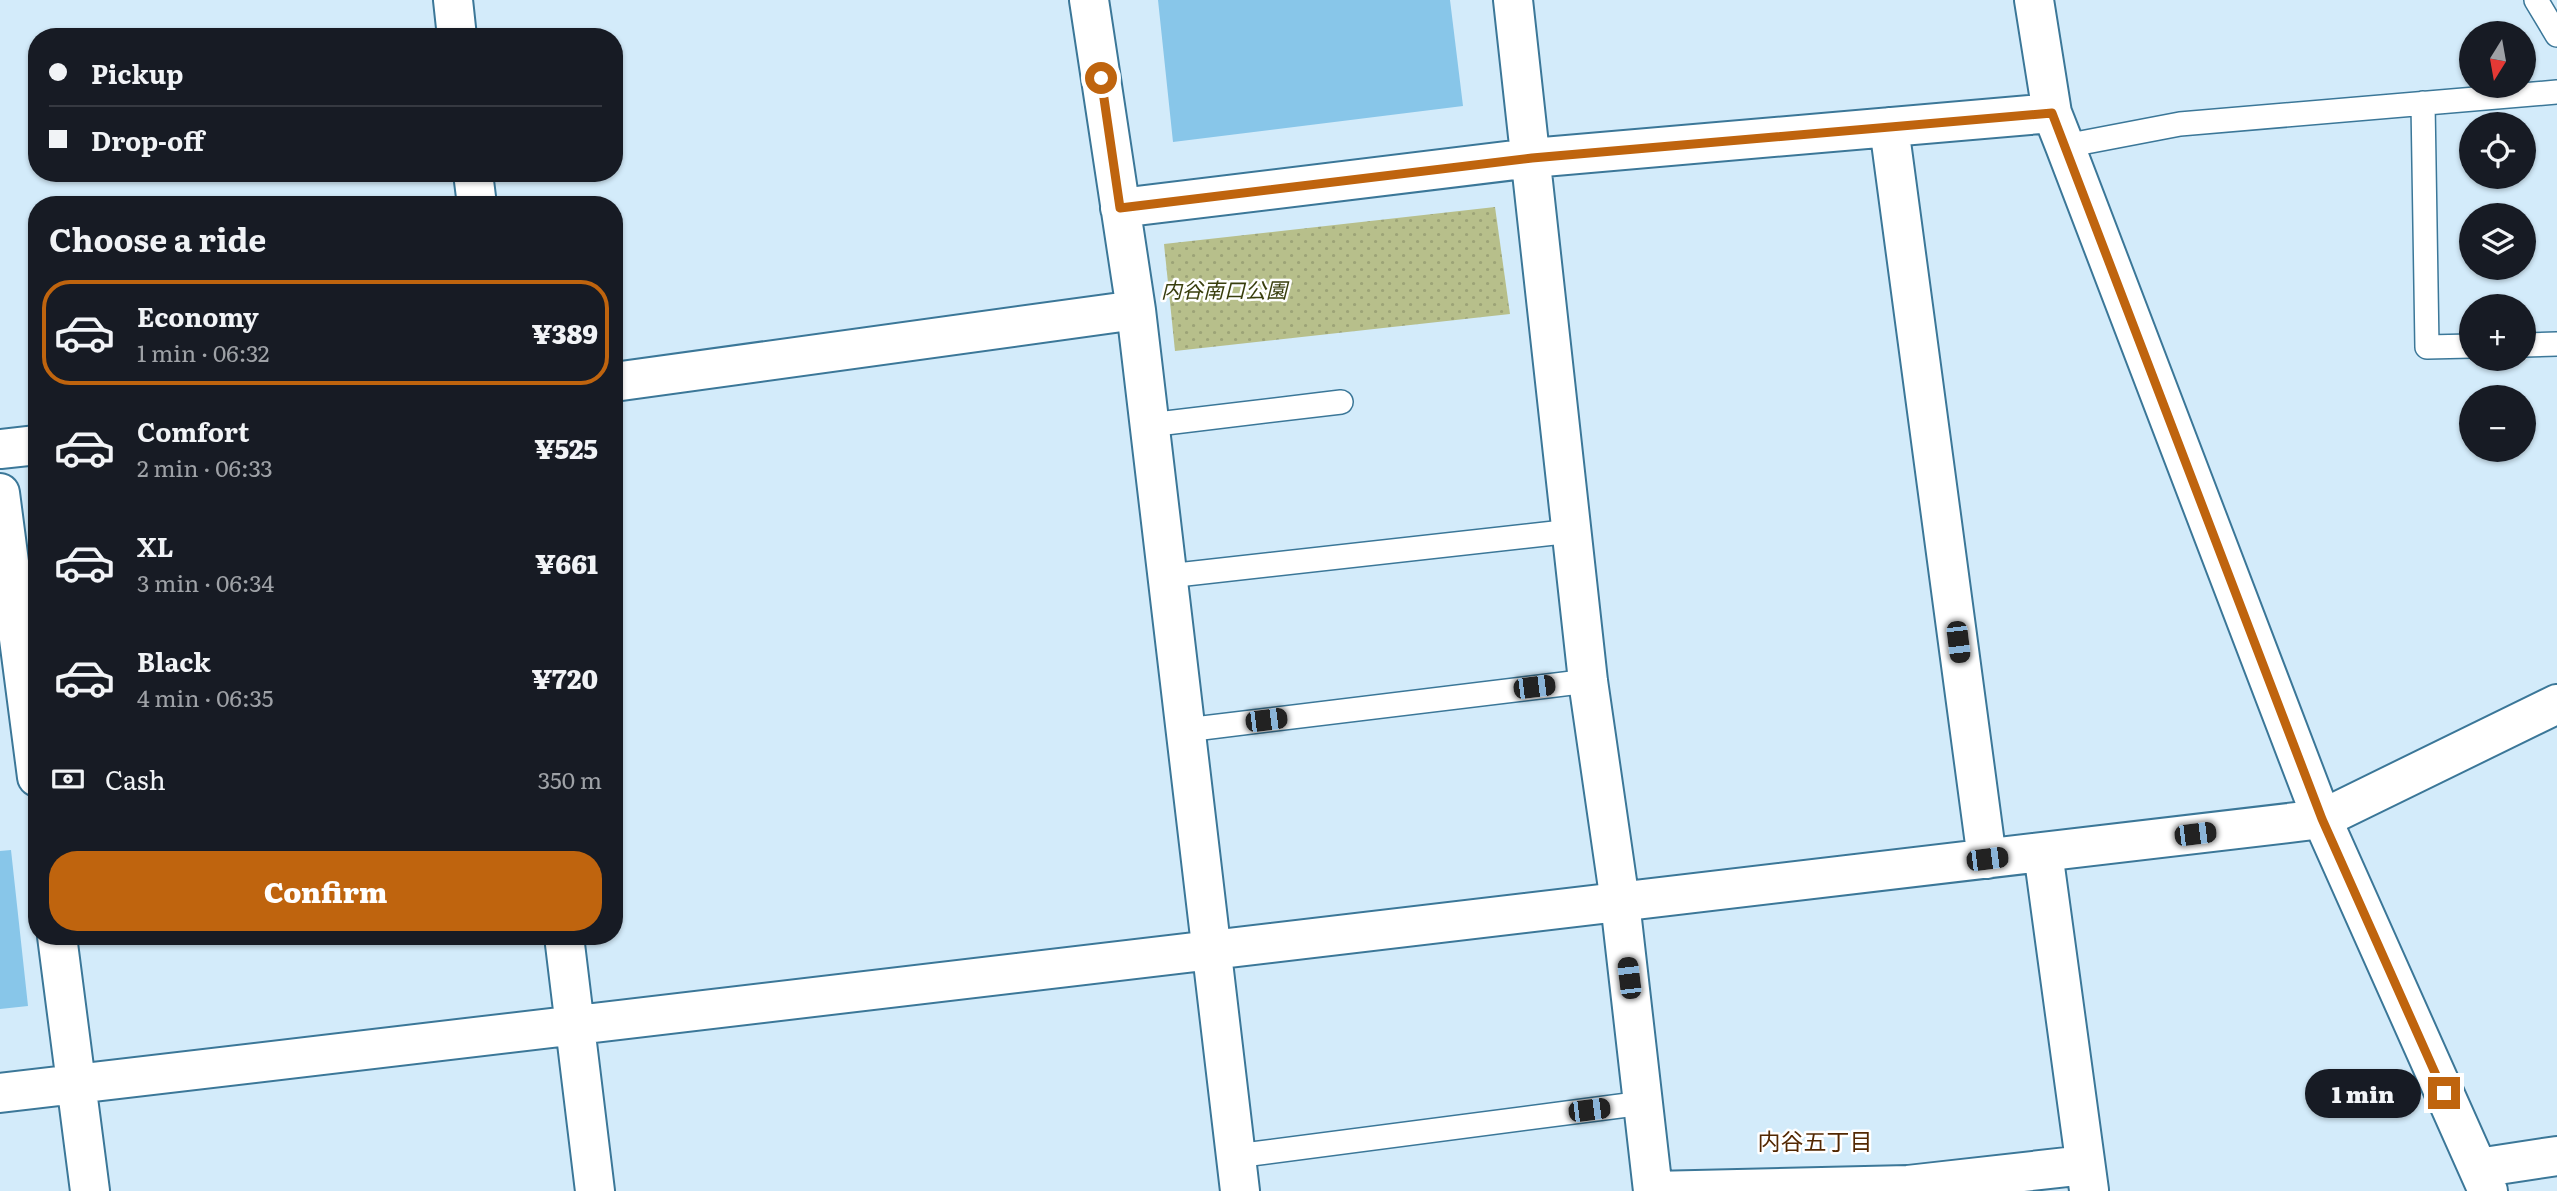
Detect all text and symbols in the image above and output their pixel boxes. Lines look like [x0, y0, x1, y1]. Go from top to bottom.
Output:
north arrow [2459, 21, 2536, 98]
map controls [2459, 21, 2536, 462]
text: Pickup [91, 53, 183, 92]
route start [1085, 62, 1117, 94]
button: locate [2459, 112, 2536, 189]
text: Drop-off [91, 120, 204, 159]
button: layers [2459, 203, 2536, 280]
text: Choose a ride [49, 214, 266, 262]
park label: 内谷南口公園 [1161, 273, 1290, 304]
button: + [2459, 294, 2536, 371]
text: Economy [137, 296, 259, 335]
icon: car [53, 301, 116, 364]
text: ¥389 [532, 313, 598, 352]
text: 1 min · 06:32 [137, 335, 270, 369]
button: − [2459, 385, 2536, 462]
text: Comfort [137, 411, 249, 450]
icon: car [53, 416, 116, 479]
text: ¥525 [534, 428, 598, 467]
text: 2 min · 06:33 [137, 450, 273, 484]
text: XL [137, 526, 174, 565]
icon: car [53, 531, 116, 594]
text: ¥661 [535, 543, 598, 582]
text: 3 min · 06:34 [137, 565, 274, 599]
car [1946, 620, 1971, 664]
text: Black [137, 641, 211, 680]
icon: car [53, 646, 116, 709]
text: ¥720 [532, 658, 598, 697]
car [1512, 674, 1557, 700]
text: 4 min · 06:35 [137, 680, 273, 714]
car [1244, 707, 1289, 733]
text: Cash [105, 759, 166, 798]
icon: cash [49, 760, 87, 798]
text: 350 m [538, 762, 602, 796]
car [2173, 821, 2218, 847]
car [1965, 846, 2010, 872]
button: Confirm [49, 851, 602, 931]
car [1617, 956, 1642, 1000]
callout: 1 min [2304, 1068, 2420, 1118]
text: 1 min [2332, 1076, 2394, 1110]
route end [2428, 1077, 2460, 1109]
car [1567, 1097, 1612, 1123]
district label: 内谷五丁目 [1758, 1123, 1873, 1157]

